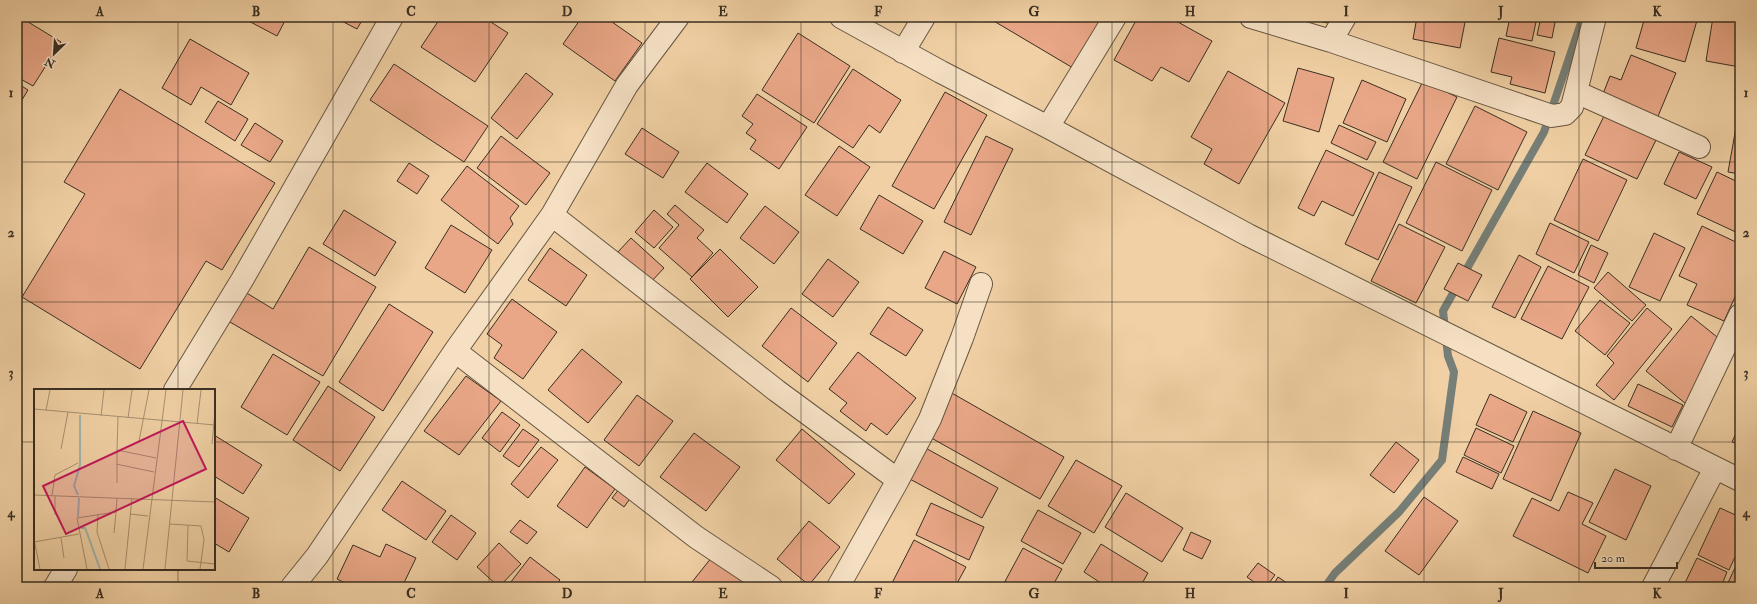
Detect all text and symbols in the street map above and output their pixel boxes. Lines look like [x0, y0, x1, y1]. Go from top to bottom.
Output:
text: A [95, 4, 105, 20]
text: B [252, 4, 260, 20]
text: C [406, 4, 416, 20]
text: D [562, 4, 573, 20]
text: E [718, 4, 728, 20]
text: F [874, 4, 883, 20]
text: G [1029, 4, 1040, 20]
text: H [1185, 4, 1196, 20]
text: I [1343, 4, 1349, 20]
text: J [1497, 4, 1504, 21]
text: K [1652, 4, 1662, 20]
north arrow [34, 34, 74, 74]
text: N [42, 54, 58, 71]
text: 1 [9, 85, 14, 101]
text: 1 [1744, 85, 1749, 101]
text: 2 [8, 225, 15, 241]
text: 2 [1743, 225, 1750, 241]
text: 3 [9, 365, 14, 381]
text: 3 [1744, 365, 1749, 381]
inset map [34, 389, 215, 570]
text: 4 [6, 505, 15, 521]
text: 4 [1741, 505, 1750, 521]
scale bar [1595, 544, 1677, 570]
text: 20 m [1601, 551, 1626, 566]
text: A [95, 586, 105, 602]
text: B [252, 586, 260, 602]
text: C [406, 586, 416, 602]
text: D [562, 586, 573, 602]
text: E [718, 586, 728, 602]
text: F [874, 586, 883, 602]
text: G [1029, 586, 1040, 602]
text: H [1185, 586, 1196, 602]
text: I [1343, 586, 1349, 602]
text: J [1497, 586, 1504, 603]
text: K [1652, 586, 1662, 602]

